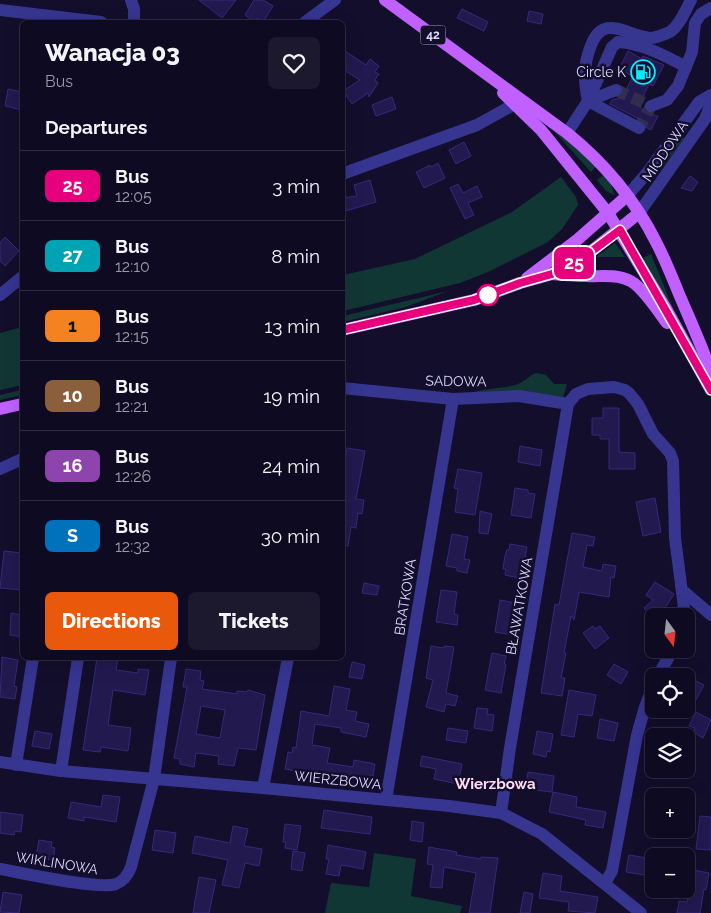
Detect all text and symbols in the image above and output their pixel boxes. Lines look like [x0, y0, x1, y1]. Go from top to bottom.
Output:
road number: 42 [420, 26, 446, 44]
button: heart [268, 37, 320, 89]
text: Wanacja 03 [45, 38, 180, 67]
fuel station icon: Circle K [630, 59, 656, 85]
place label: Circle K [576, 64, 626, 80]
text: Bus [45, 72, 73, 91]
text: Departures [45, 116, 147, 138]
street label: MIODOWA [639, 117, 691, 184]
text: Bus [115, 165, 149, 187]
text: 25 [62, 175, 83, 196]
text: 3 min [272, 175, 320, 197]
text: 12:05 [115, 187, 152, 206]
text: Bus [115, 235, 149, 257]
text: 27 [62, 245, 83, 266]
text: 8 min [271, 245, 320, 267]
line badge: 25 [552, 247, 596, 279]
text: 25 [564, 252, 584, 273]
text: 12:10 [115, 257, 150, 276]
unlabelled marker [477, 284, 499, 306]
text: Bus [115, 305, 149, 327]
text: 1 [68, 315, 77, 336]
text: 13 min [264, 315, 320, 337]
text: 12:15 [115, 327, 149, 346]
street label: SADOWA [425, 372, 487, 390]
text: Bus [115, 375, 149, 397]
text: 10 [63, 385, 82, 406]
text: 19 min [263, 385, 320, 407]
text: 12:21 [115, 397, 148, 416]
text: Bus [115, 445, 149, 467]
text: 16 [63, 455, 82, 476]
text: 24 min [262, 455, 320, 477]
text: 12:26 [115, 467, 151, 486]
text: Bus [115, 515, 149, 537]
text: S [67, 525, 78, 546]
text: 30 min [261, 525, 320, 547]
text: 12:32 [115, 537, 150, 556]
street label: BŁAWATKOWA [503, 555, 536, 656]
street label: BRATKOWA [391, 557, 419, 636]
button: Directions [45, 592, 178, 650]
button: Tickets [188, 592, 320, 650]
north arrow [645, 608, 695, 658]
map controls [645, 608, 695, 898]
button: locate [645, 668, 695, 718]
button: layers [645, 728, 695, 778]
street label: WIERZBOWA [294, 767, 383, 793]
district label: Wierzbowa [454, 775, 536, 793]
button: + [645, 788, 695, 838]
button: − [645, 848, 695, 898]
street label: WIKLINOWA [15, 849, 100, 877]

